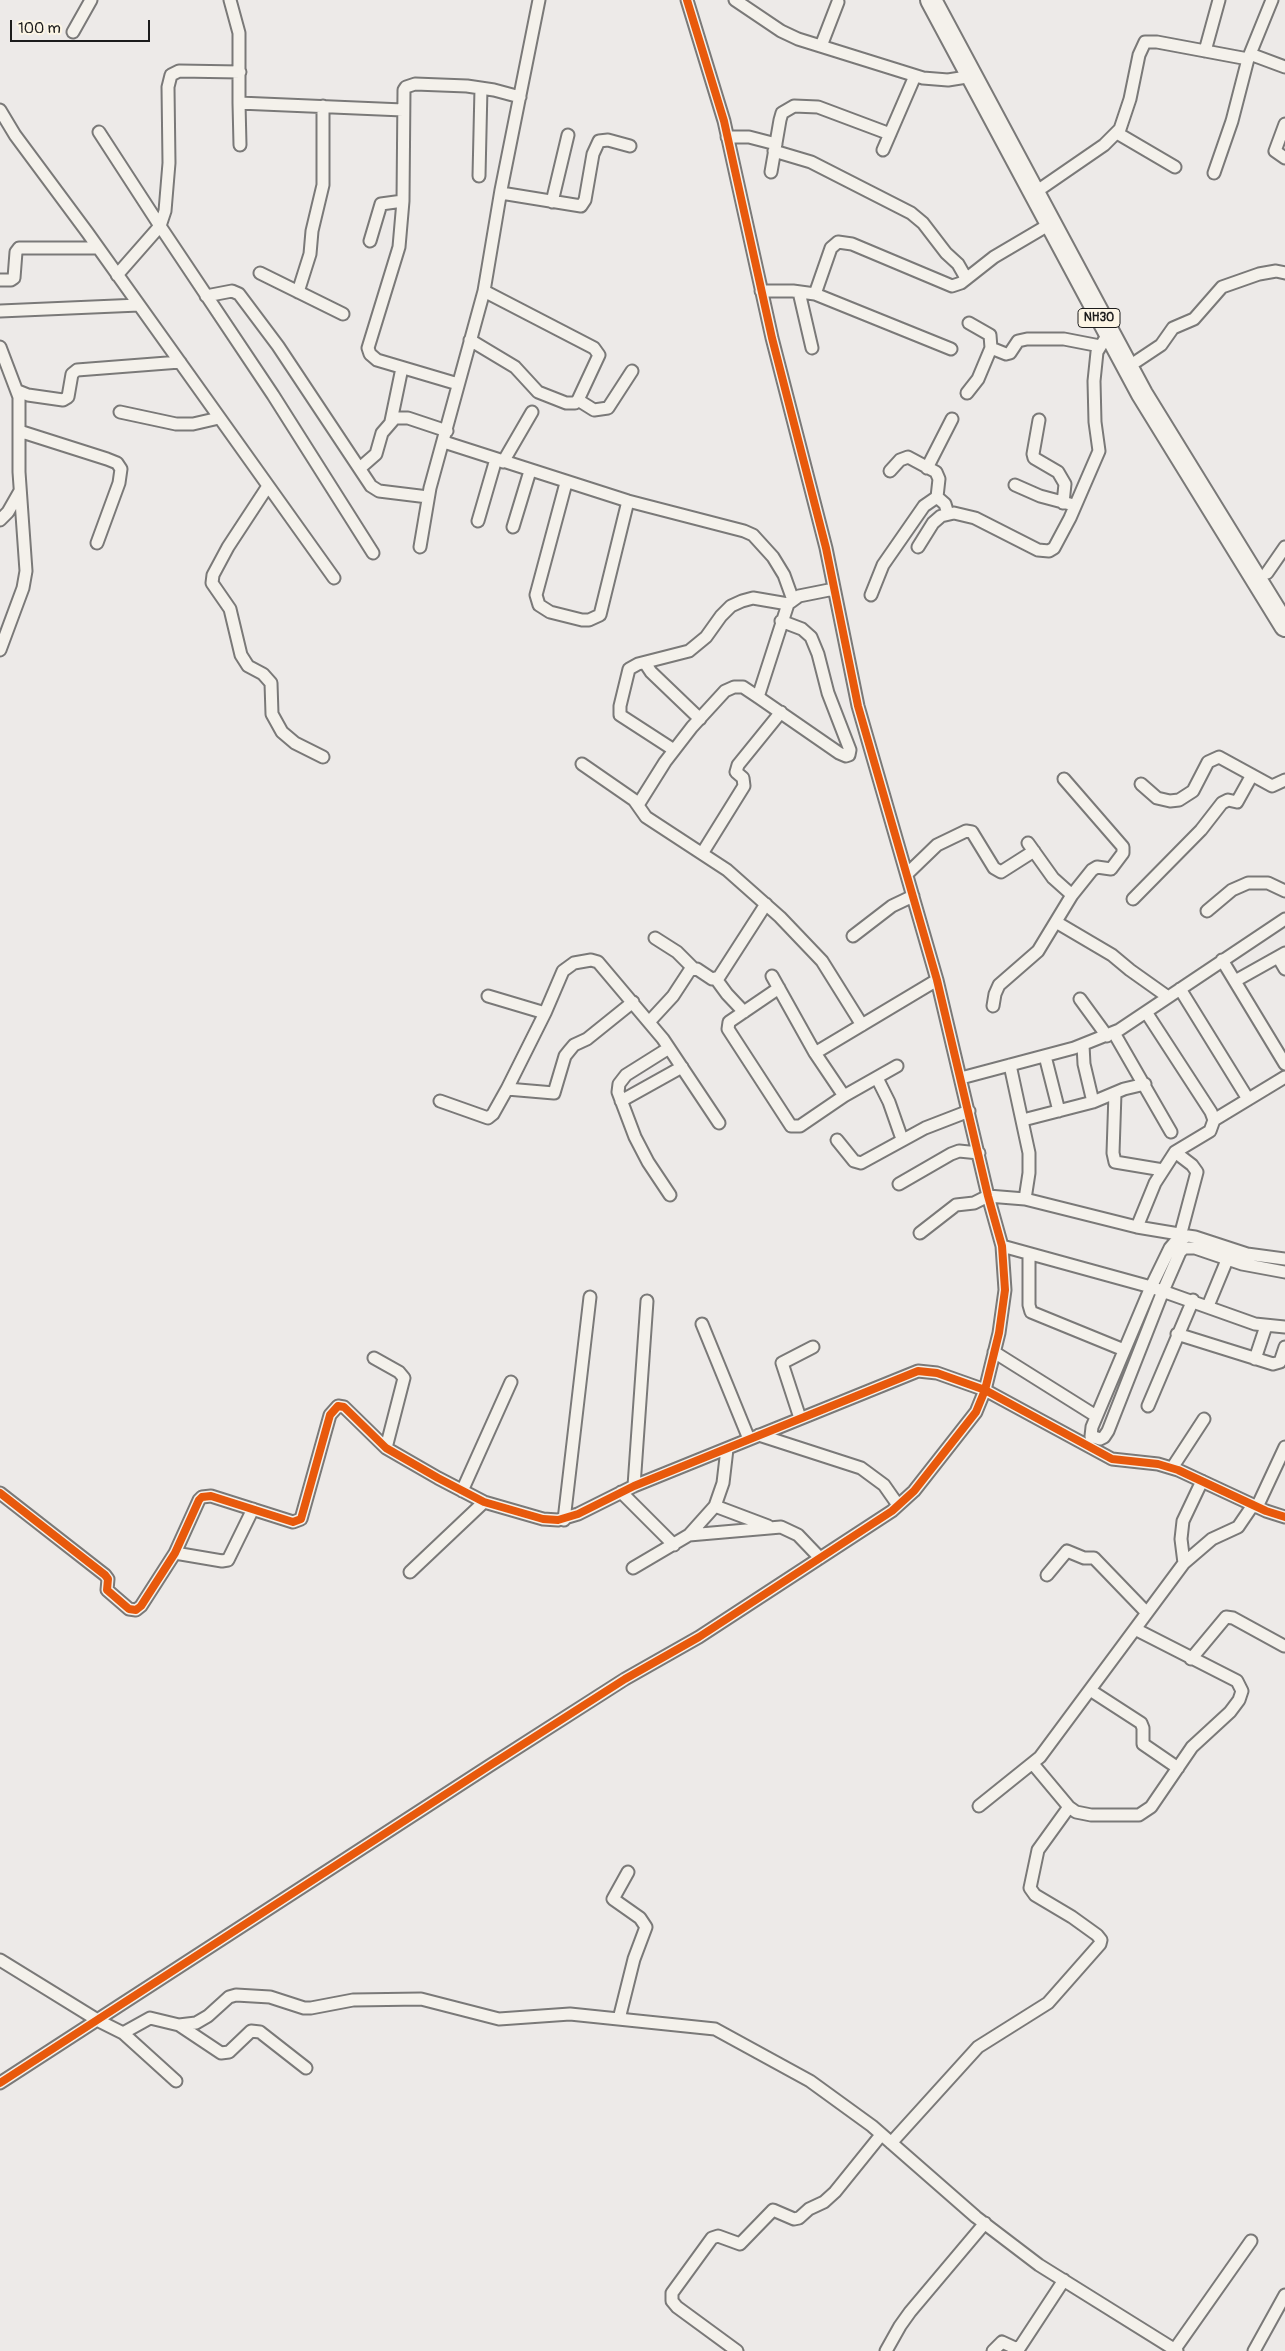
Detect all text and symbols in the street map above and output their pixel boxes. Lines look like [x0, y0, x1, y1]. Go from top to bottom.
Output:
scale bar [12, 10, 152, 42]
text: 100 m [18, 19, 61, 38]
road number: NH30 [1078, 308, 1120, 328]

